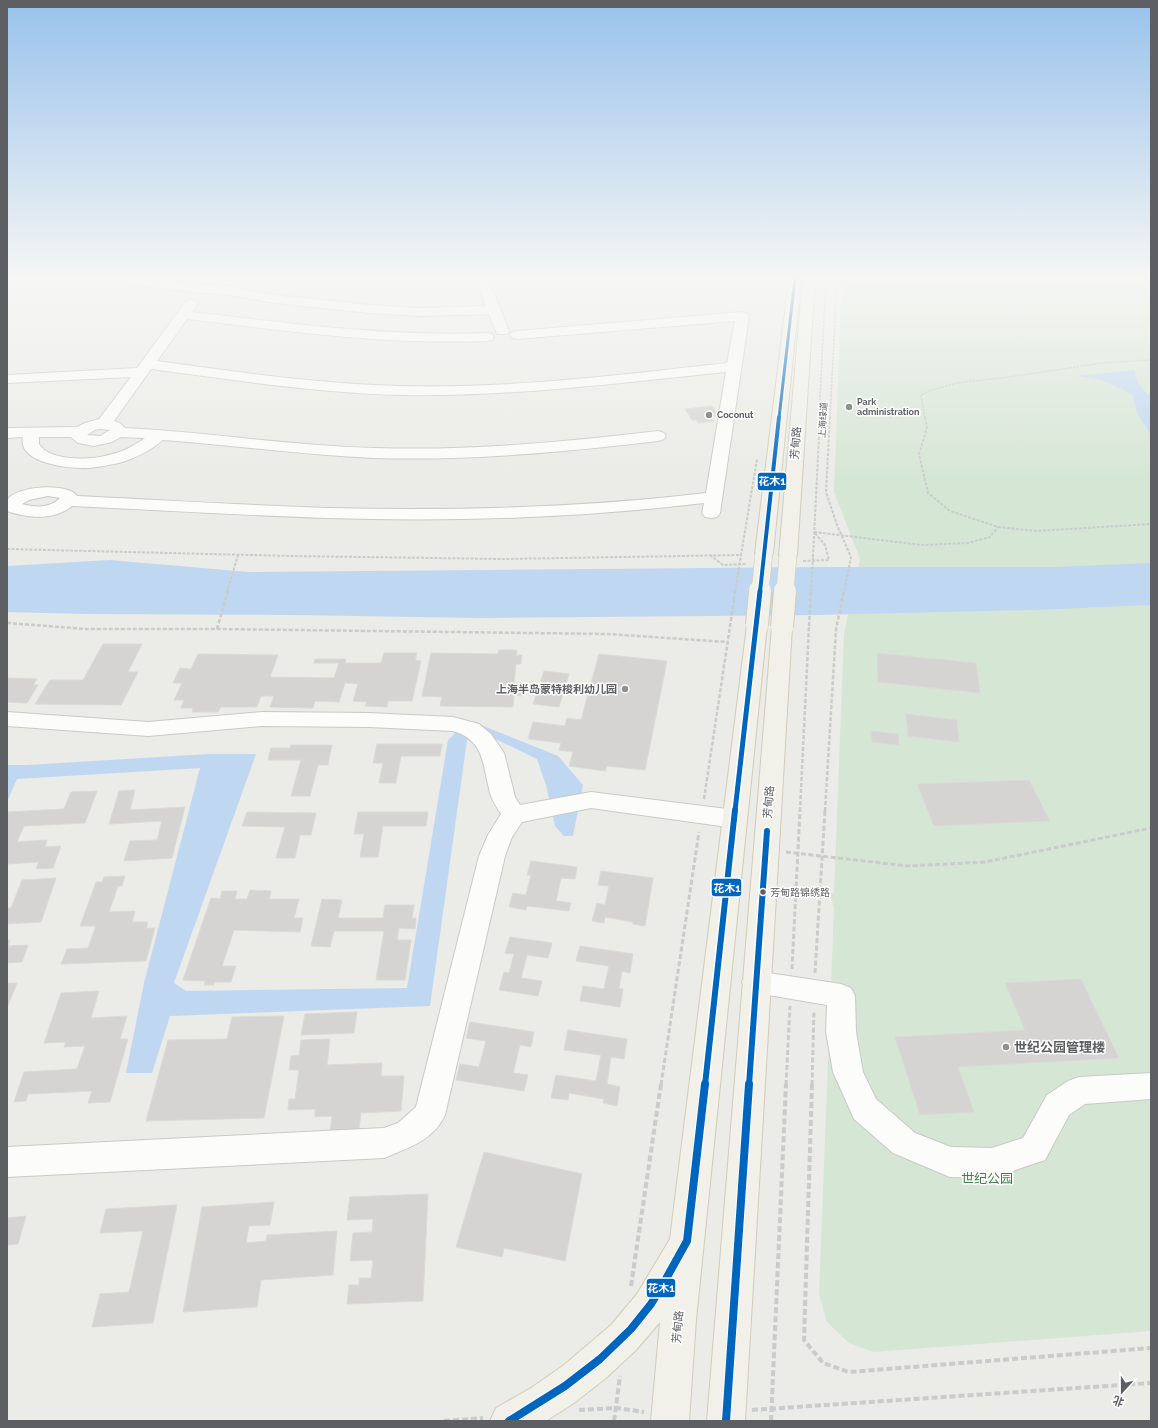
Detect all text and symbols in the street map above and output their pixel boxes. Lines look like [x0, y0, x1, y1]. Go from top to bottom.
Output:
place label: Park administration [857, 397, 919, 417]
street label: 上海绿道 [817, 402, 829, 438]
marker: Park administration [844, 402, 854, 412]
marker: Coconut [704, 410, 714, 420]
place label: Coconut [717, 410, 754, 420]
street label: 芳甸路 [788, 426, 804, 460]
line badge: 花木1 [757, 472, 787, 491]
text: 花木1 [758, 475, 786, 488]
place label: 上海半岛蒙特梭利幼儿园 [496, 683, 617, 696]
marker: 上海半岛蒙特梭利幼儿园 [620, 684, 630, 694]
street label: 芳甸路 [761, 785, 777, 819]
line badge: 花木1 [711, 878, 742, 897]
text: 花木1 [713, 882, 741, 895]
marker: 芳甸路锦绣路 [758, 887, 768, 897]
place label: 芳甸路锦绣路 [770, 887, 830, 898]
place label: 世纪公园管理楼 [1014, 1040, 1105, 1055]
marker: 世纪公园管理楼 [1001, 1042, 1011, 1052]
park label: 世纪公园 [961, 1171, 1013, 1186]
line badge: 花木1 [646, 1278, 676, 1298]
text: 花木1 [647, 1282, 675, 1295]
street label: 芳甸路 [670, 1310, 686, 1344]
north arrow [1102, 1372, 1142, 1412]
text: 北 [1111, 1393, 1126, 1409]

